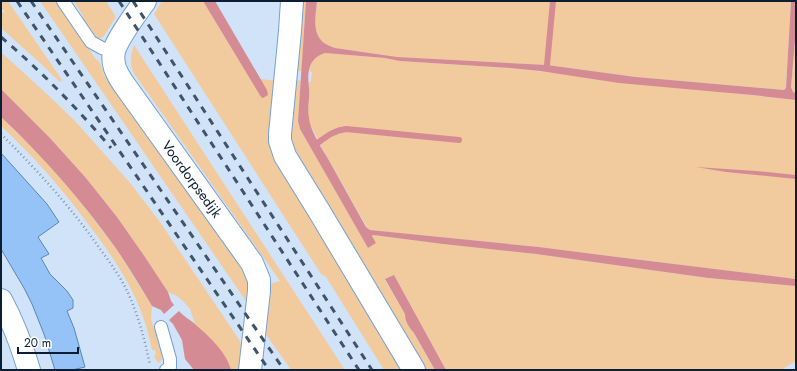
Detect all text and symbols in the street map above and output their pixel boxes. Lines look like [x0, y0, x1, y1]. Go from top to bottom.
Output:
street label: Voordorpsedijk [157, 136, 227, 222]
scale bar [18, 329, 78, 355]
text: 20 m [24, 334, 51, 352]

